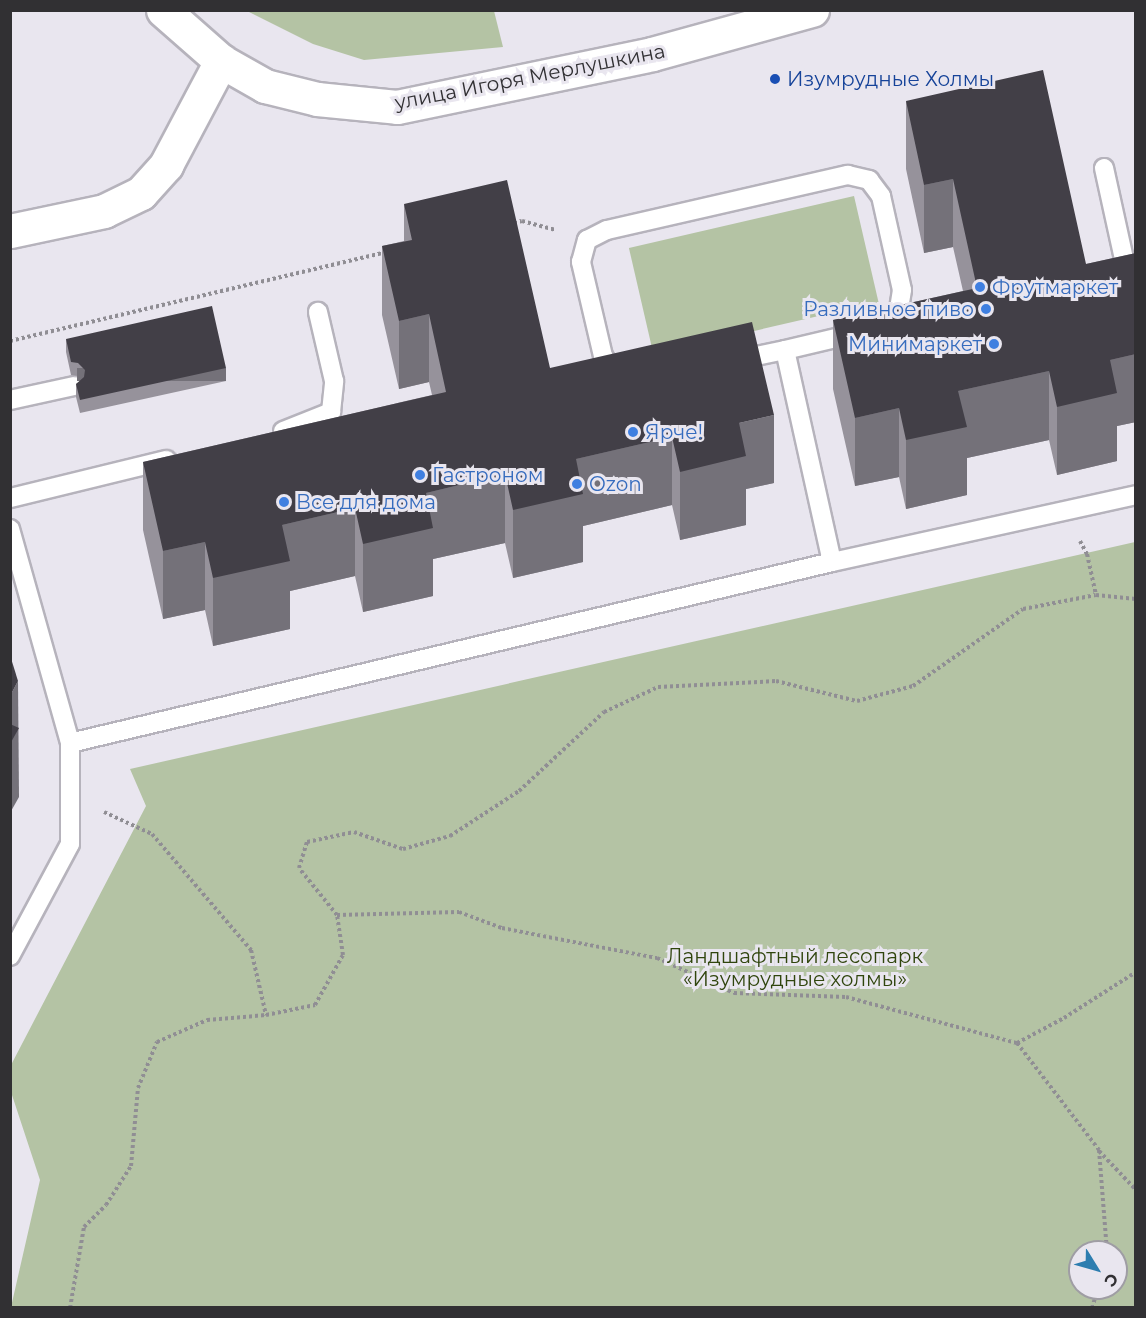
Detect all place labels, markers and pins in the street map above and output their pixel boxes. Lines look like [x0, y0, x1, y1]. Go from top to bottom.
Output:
place label: Изумрудные Холмы [787, 67, 994, 91]
marker: Изумрудные Холмы [768, 72, 782, 86]
place label: Фрутмаркет [992, 275, 1118, 299]
marker: Фрутмаркет [973, 280, 987, 294]
place label: Разливное пиво [803, 297, 974, 321]
marker: Разливное пиво [979, 302, 993, 316]
place label: Минимаркет [848, 332, 982, 356]
marker: Минимаркет [987, 337, 1001, 351]
place label: Ярче! [645, 420, 703, 444]
marker: Ярче! [626, 425, 640, 439]
place label: Гастроном [432, 463, 544, 487]
marker: Гастроном [413, 468, 427, 482]
place label: Ozon [589, 472, 642, 496]
marker: Ozon [570, 477, 584, 491]
place label: Все для дома [296, 490, 436, 514]
marker: Все для дома [277, 495, 291, 509]

